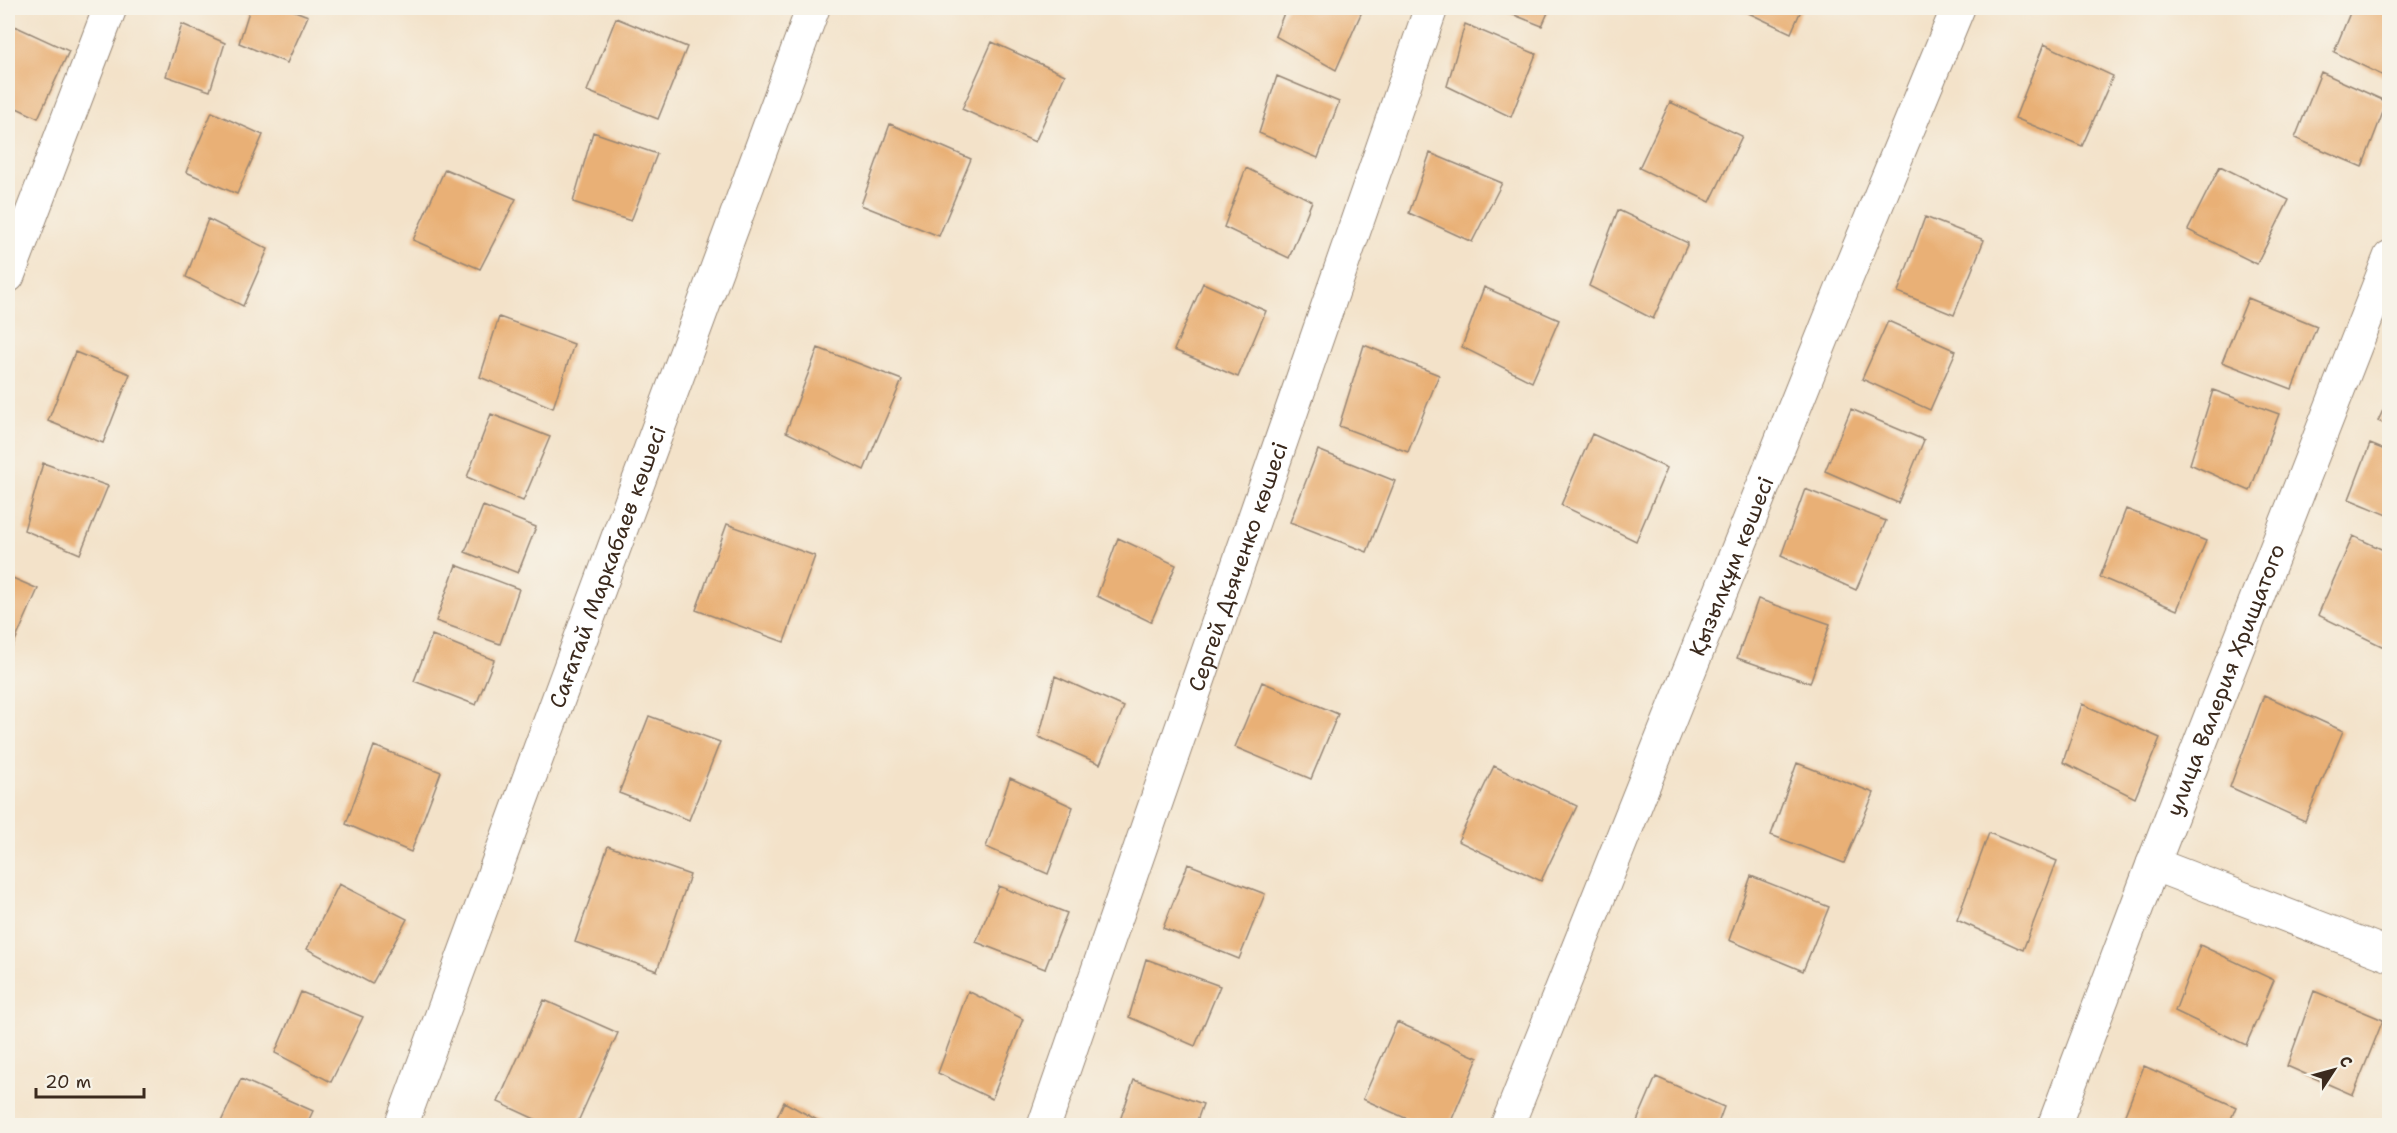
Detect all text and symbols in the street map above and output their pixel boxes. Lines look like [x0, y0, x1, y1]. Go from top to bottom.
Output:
street label: Сағатай Маркабаев көшесі [542, 422, 672, 712]
street label: Сергей Дьяченко көшесі [1181, 438, 1294, 695]
street label: Қызылқұм көшесі [1682, 472, 1780, 660]
street label: улица Валерия Хрищатого [2159, 539, 2291, 820]
north arrow [2304, 1040, 2364, 1100]
text: С [2334, 1051, 2357, 1072]
scale bar [36, 1061, 144, 1099]
text: 20 m [45, 1070, 91, 1094]

